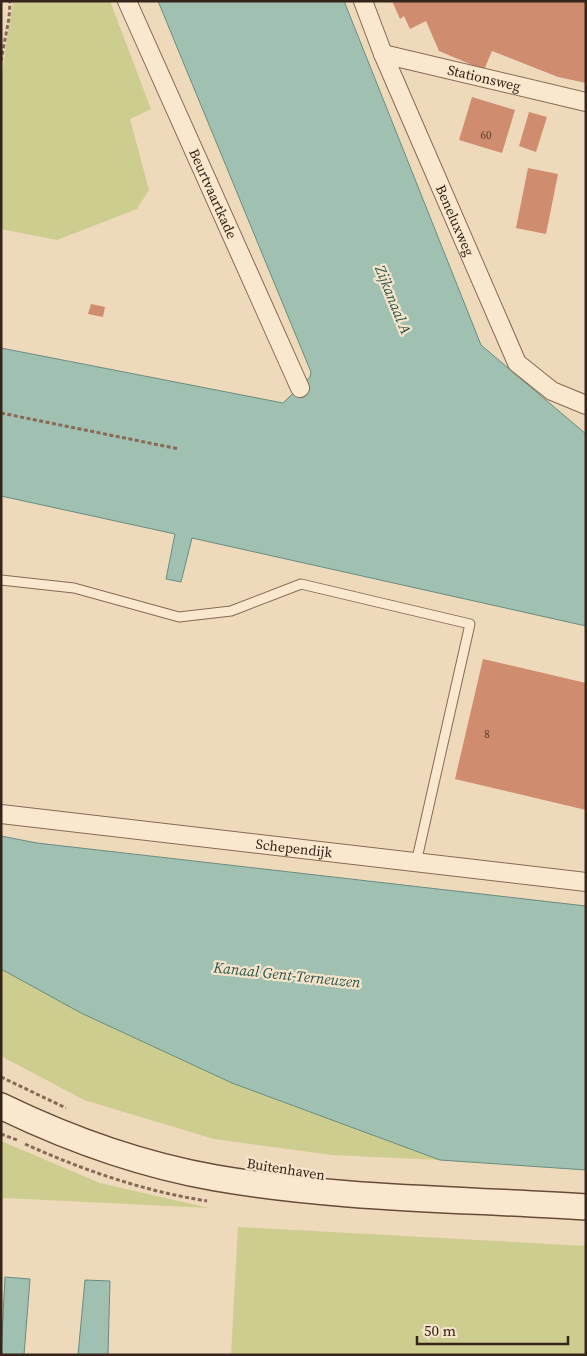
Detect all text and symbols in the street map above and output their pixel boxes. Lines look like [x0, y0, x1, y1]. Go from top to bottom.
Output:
street label: Stationsweg [446, 60, 523, 96]
house number: 60 [481, 128, 492, 143]
street label: Beurtvaartkade [184, 145, 242, 242]
street label: Beneluxweg [431, 182, 479, 259]
water label: Zijkanaal A [370, 261, 417, 338]
house number: 8 [484, 727, 490, 742]
street label: Schependijk [255, 834, 334, 862]
water label: Kanaal Gent-Terneuzen [212, 956, 362, 993]
street label: Buitenhaven [246, 1153, 327, 1185]
scale bar [417, 1314, 568, 1346]
text: 50 m [424, 1320, 456, 1341]

